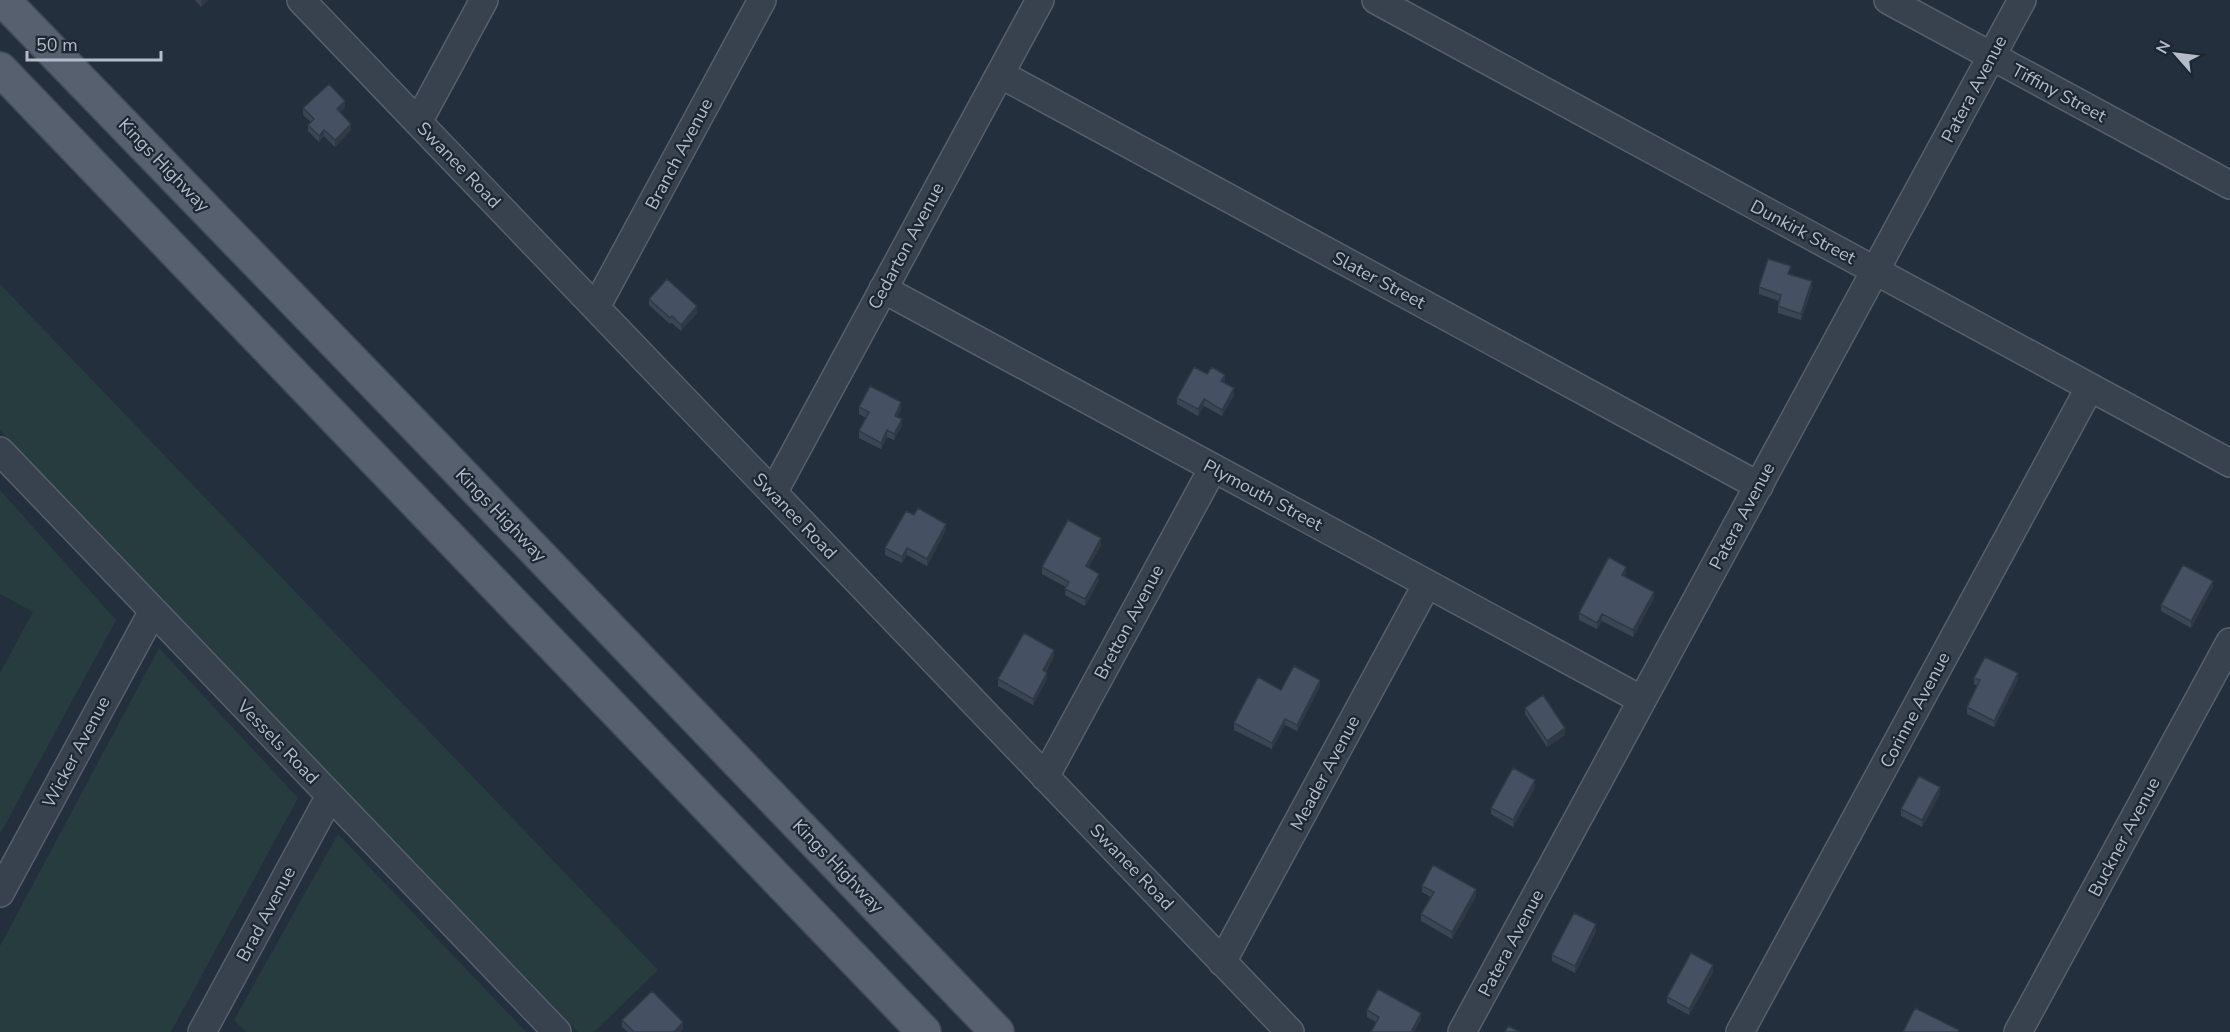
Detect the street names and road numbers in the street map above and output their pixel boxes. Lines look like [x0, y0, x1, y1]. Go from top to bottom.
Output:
street label: Patera Avenue [1936, 31, 2012, 147]
street label: Tiffiny Street [2007, 58, 2111, 128]
street label: Branch Avenue [640, 94, 718, 214]
street label: Kings Highway [113, 113, 215, 218]
street label: Swanee Road [412, 117, 506, 213]
street label: Cedarton Avenue [862, 178, 950, 314]
street label: Dunkirk Street [1746, 194, 1860, 270]
street label: Slater Street [1328, 245, 1430, 315]
street label: Plymouth Street [1199, 454, 1327, 537]
street label: Patera Avenue [1704, 458, 1780, 574]
street label: Kings Highway [450, 463, 552, 568]
street label: Swanee Road [748, 468, 842, 564]
street label: Bretton Avenue [1089, 561, 1169, 683]
street label: Corinne Avenue [1874, 648, 1956, 772]
street label: Wicker Avenue [37, 692, 115, 812]
street label: Vessels Road [231, 694, 324, 789]
street label: Meader Avenue [1285, 711, 1365, 835]
street label: Buckner Avenue [2082, 773, 2166, 901]
street label: Kings Highway [787, 814, 889, 919]
street label: Swanee Road [1085, 819, 1179, 915]
street label: Brad Avenue [231, 862, 301, 966]
street label: Patera Avenue [1473, 885, 1549, 1001]

